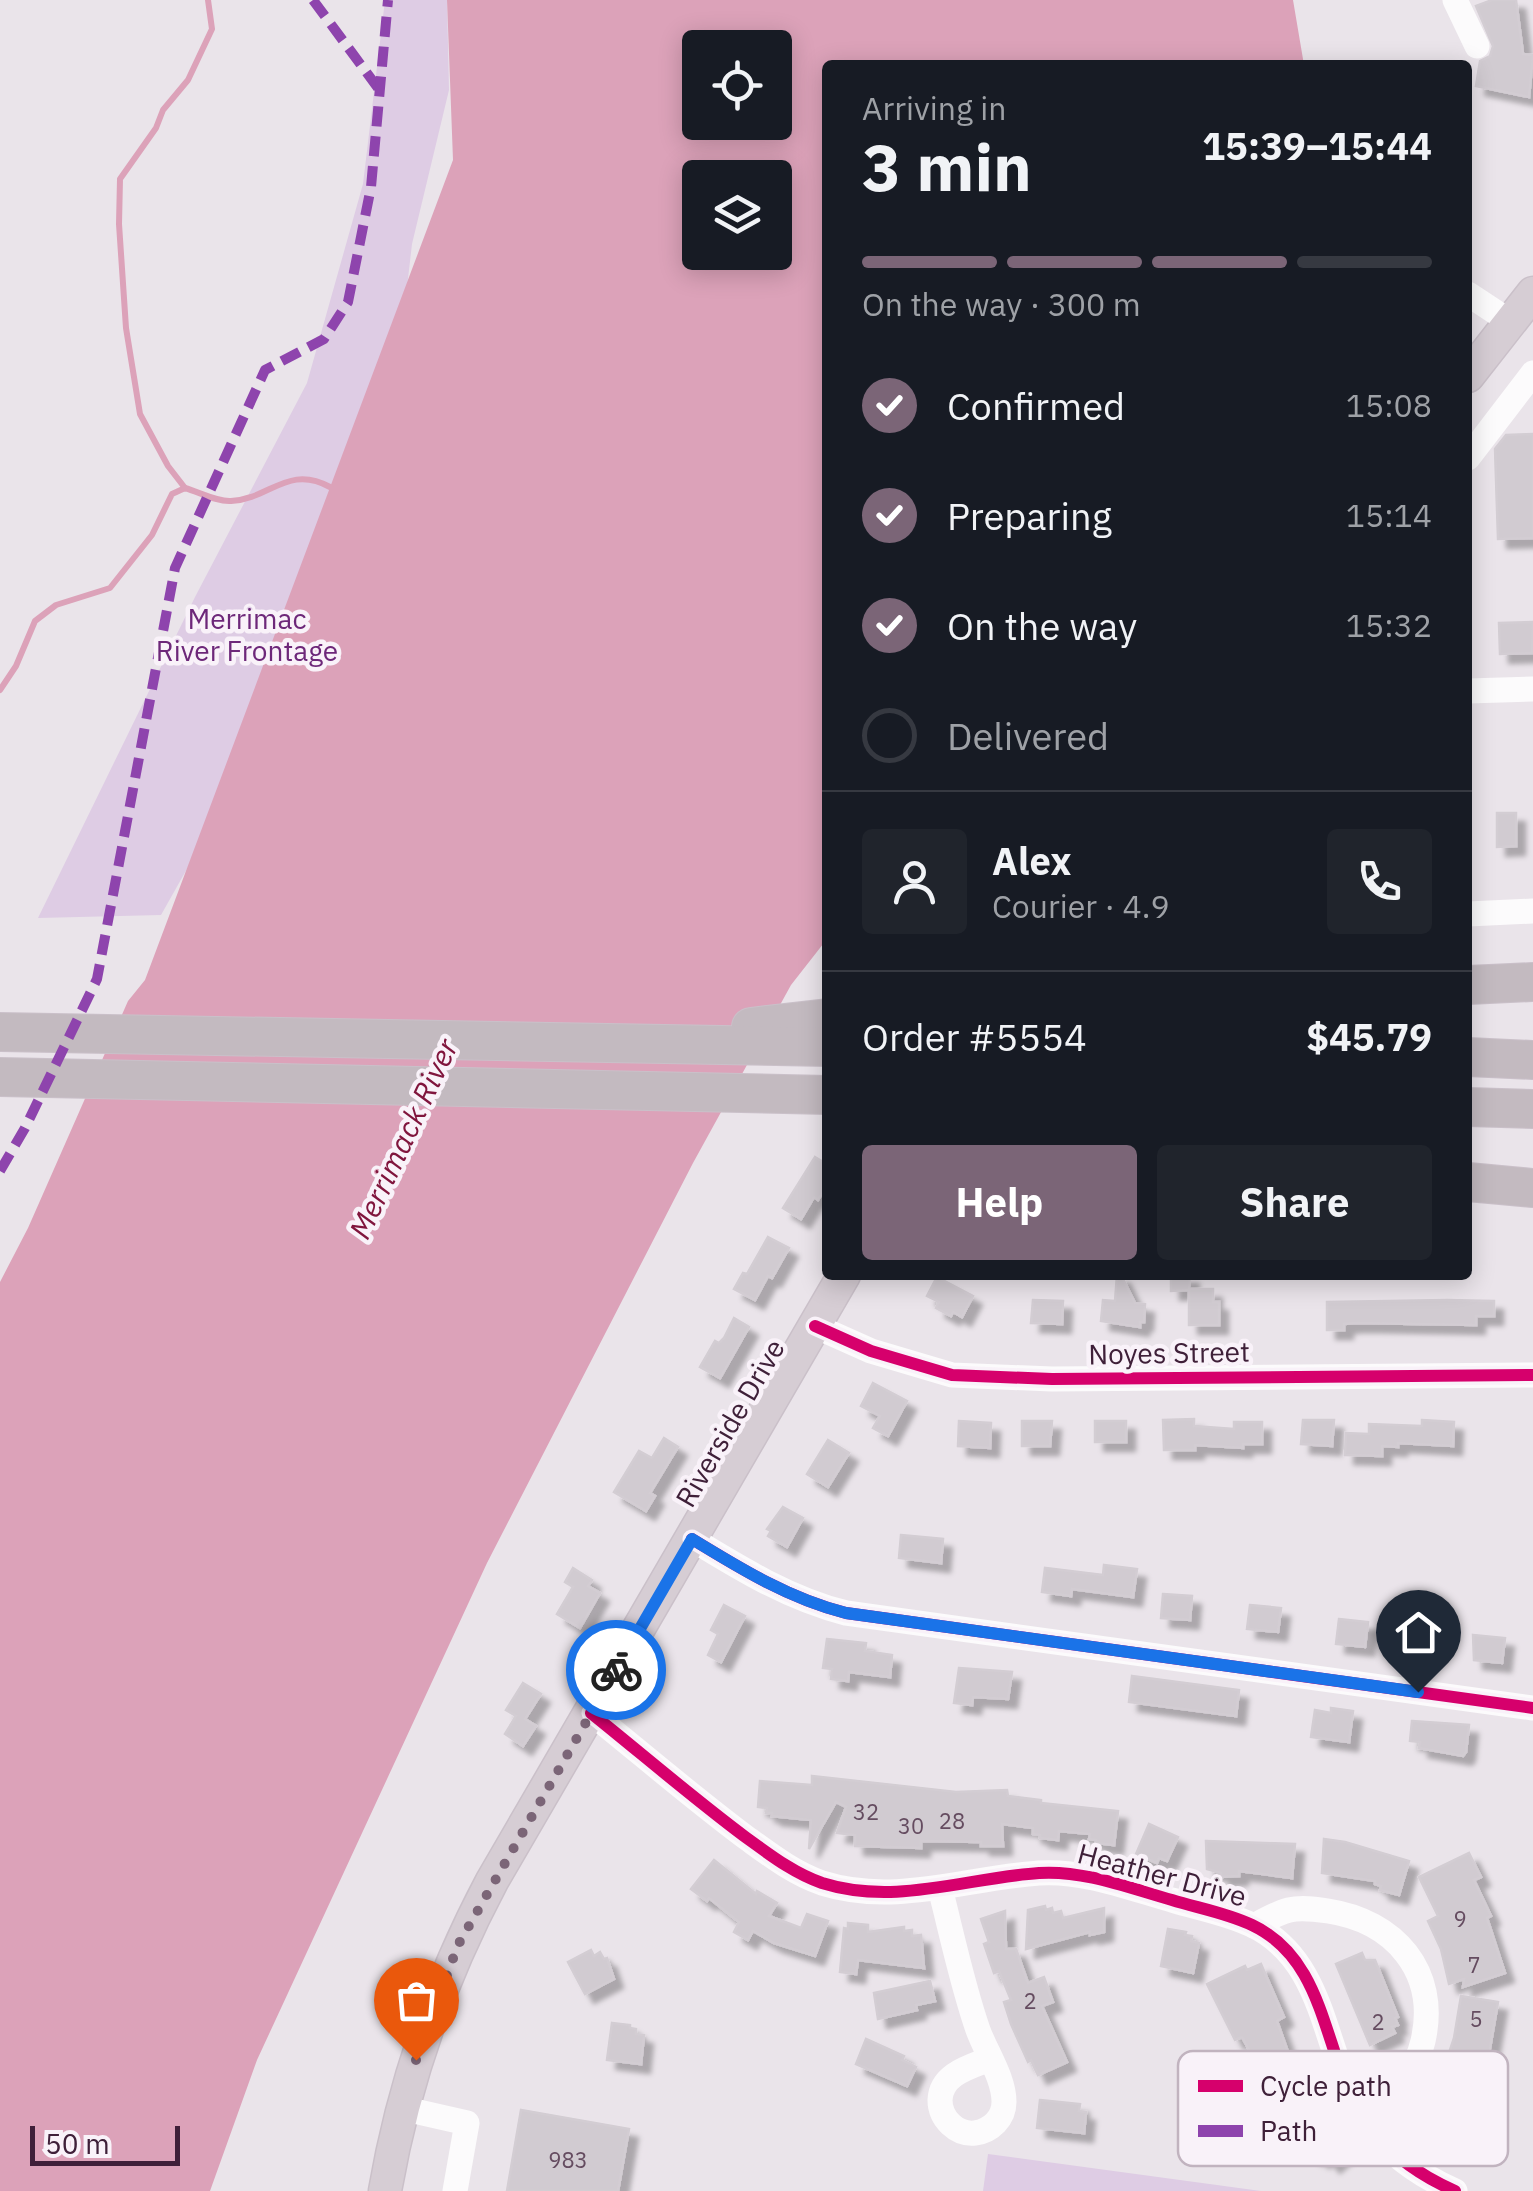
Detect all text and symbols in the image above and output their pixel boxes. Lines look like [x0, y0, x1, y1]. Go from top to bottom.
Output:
map controls [682, 30, 792, 270]
button: locate [682, 30, 792, 140]
text: Arriving in [862, 87, 1007, 129]
text: 15:39–15:44 [1202, 121, 1432, 170]
text: 3 min [862, 124, 1032, 209]
button: layers [682, 160, 792, 270]
text: On the way · 300 m [862, 283, 1141, 325]
icon: check [862, 378, 917, 433]
text: Confirmed [947, 381, 1125, 430]
text: 15:08 [1346, 384, 1432, 426]
icon: check [862, 488, 917, 543]
text: Preparing [947, 491, 1112, 540]
text: 15:14 [1346, 494, 1432, 536]
icon: check [862, 598, 917, 653]
park label: Merrimac River Frontage [156, 600, 338, 669]
text: On the way [947, 601, 1137, 650]
text: 15:32 [1346, 604, 1432, 646]
text: Delivered [947, 711, 1109, 760]
button: person [862, 829, 967, 934]
button: phone [1327, 829, 1432, 934]
text: Alex [992, 836, 1072, 885]
text: Courier · 4.9 [992, 885, 1170, 927]
text: Order #5554 [862, 1012, 1087, 1061]
text: $45.79 [1306, 1012, 1432, 1061]
water label: Merrimack River [339, 1031, 466, 1245]
button: Help [862, 1145, 1137, 1260]
button: Share [1157, 1145, 1432, 1260]
street label: Riverside Drive [667, 1332, 793, 1513]
street label: Noyes Street [1088, 1333, 1250, 1372]
pin [1376, 1590, 1461, 1693]
icon: home [1391, 1605, 1446, 1660]
courier [566, 1620, 666, 1720]
icon: bike [589, 1643, 644, 1698]
house number: 32 [853, 1797, 879, 1826]
house number: 28 [939, 1806, 965, 1835]
house number: 30 [898, 1811, 924, 1840]
street label: Heather Drive [1074, 1834, 1251, 1915]
house number: 9 [1453, 1904, 1467, 1933]
house number: 7 [1467, 1950, 1481, 1979]
pin [374, 1958, 459, 2061]
icon: bag [389, 1973, 444, 2028]
house number: 2 [1023, 1986, 1037, 2015]
house number: 5 [1469, 2004, 1483, 2033]
house number: 2 [1371, 2007, 1385, 2036]
legend [1178, 2051, 1508, 2166]
text: Cycle path [1260, 2067, 1392, 2104]
text: Path [1260, 2112, 1317, 2149]
scale bar [30, 2121, 180, 2166]
text: 50 m [45, 2125, 110, 2162]
house number: 983 [548, 2145, 588, 2174]

